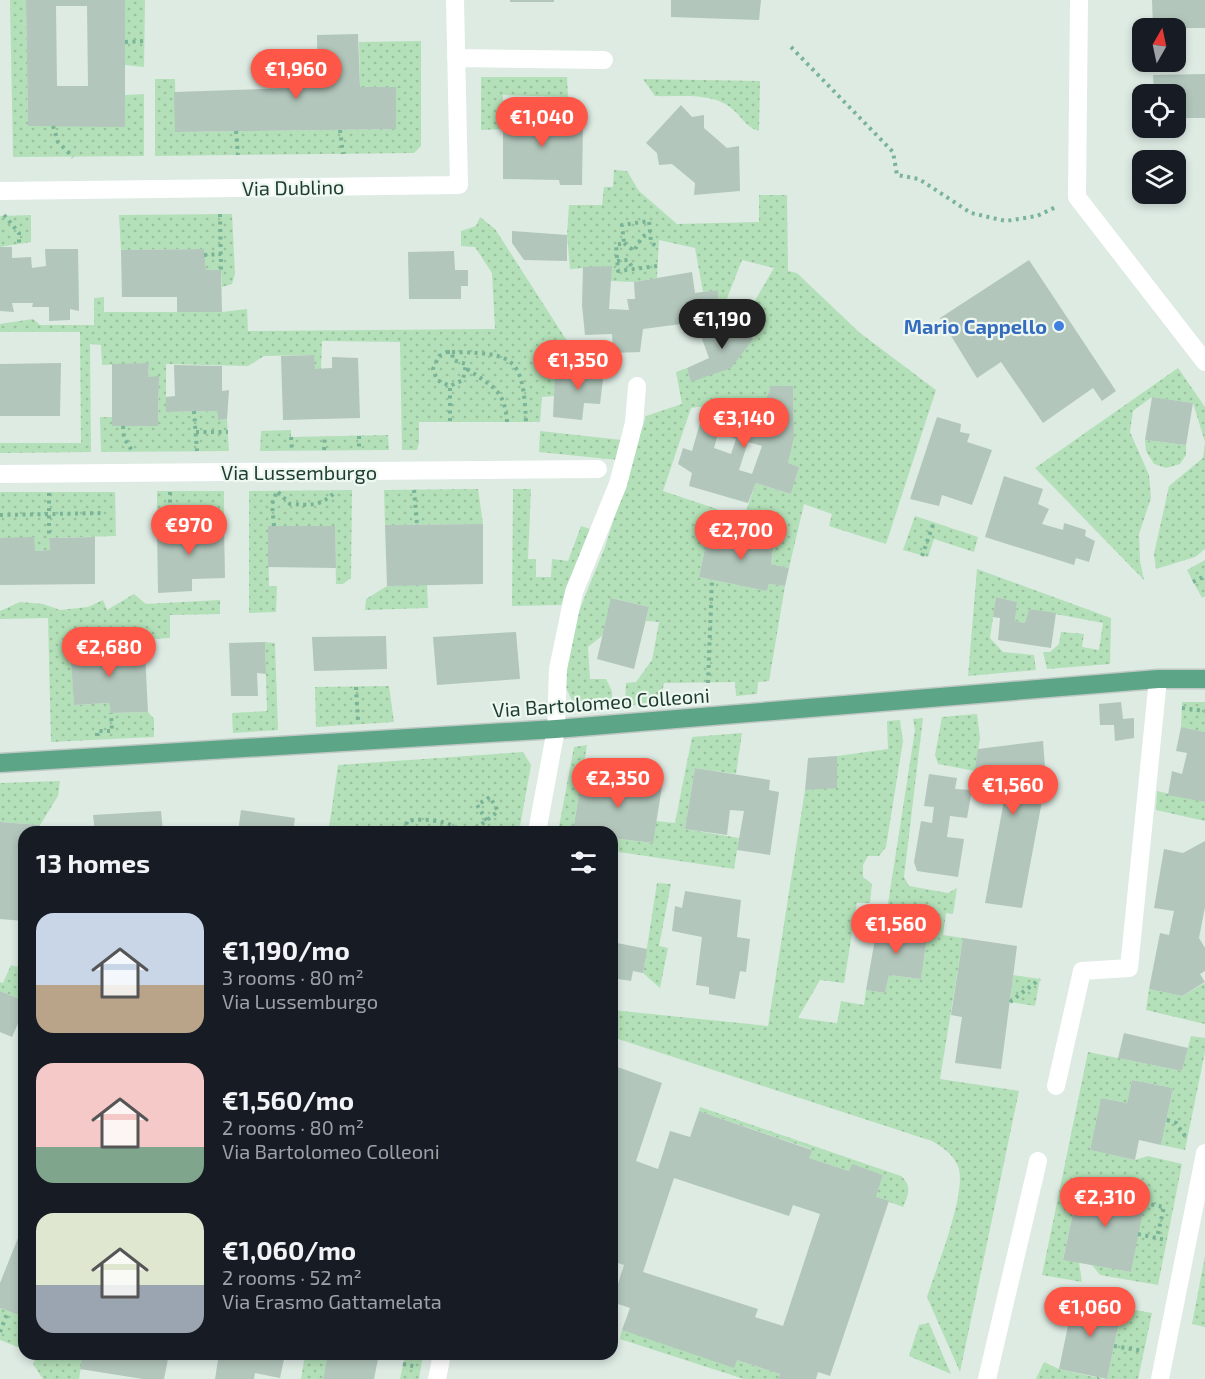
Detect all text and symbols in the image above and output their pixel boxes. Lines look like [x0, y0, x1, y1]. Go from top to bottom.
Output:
north arrow [1132, 18, 1186, 72]
map controls [1132, 18, 1186, 204]
pin: €1,960 [247, 49, 345, 100]
text: €1,960 [265, 56, 327, 80]
button: locate [1132, 84, 1186, 138]
pin: €1,040 [493, 97, 591, 148]
text: €1,040 [510, 104, 574, 128]
button: layers [1132, 150, 1186, 204]
street label: Via Dublino [242, 174, 344, 200]
pin: €1,190 [673, 299, 771, 350]
text: €1,190 [693, 306, 751, 330]
place label: Mario Cappello [904, 314, 1047, 338]
marker: Mario Cappello [1052, 319, 1066, 333]
pin: €1,350 [529, 340, 627, 391]
text: €1,350 [547, 347, 609, 371]
pin: €3,140 [695, 398, 793, 449]
text: €3,140 [713, 405, 775, 429]
street label: Via Lussemburgo [221, 460, 377, 484]
pin: €970 [153, 505, 225, 556]
pin: €2,700 [692, 510, 790, 561]
text: €970 [165, 512, 213, 536]
text: €2,700 [709, 517, 773, 541]
pin: €2,680 [60, 627, 158, 678]
text: €2,680 [76, 634, 142, 658]
street label: Via Bartolomeo Colleoni [492, 682, 710, 722]
pin: €2,350 [569, 758, 667, 809]
text: €2,350 [586, 765, 650, 789]
pin: €1,560 [964, 765, 1062, 816]
text: €1,560 [982, 772, 1044, 796]
icon: filters [567, 846, 600, 879]
text: 13 homes [36, 847, 150, 878]
pin: €1,560 [847, 904, 945, 955]
text: €1,560 [865, 911, 927, 935]
text: €1,190/mo [222, 934, 350, 965]
icon: home [84, 937, 156, 1009]
text: 3 rooms · 80 m² [222, 965, 364, 989]
text: Via Lussemburgo [222, 989, 378, 1013]
text: €1,560/mo [222, 1084, 354, 1115]
icon: home [84, 1087, 156, 1159]
text: 2 rooms · 80 m² [222, 1115, 364, 1139]
text: Via Bartolomeo Colleoni [222, 1139, 440, 1163]
pin: €2,310 [1056, 1177, 1154, 1228]
text: €2,310 [1074, 1184, 1136, 1208]
text: €1,060/mo [222, 1234, 356, 1265]
icon: home [84, 1237, 156, 1309]
text: 2 rooms · 52 m² [222, 1265, 362, 1289]
pin: €1,060 [1041, 1287, 1139, 1338]
text: Via Erasmo Gattamelata [222, 1289, 442, 1313]
text: €1,060 [1058, 1294, 1122, 1318]

